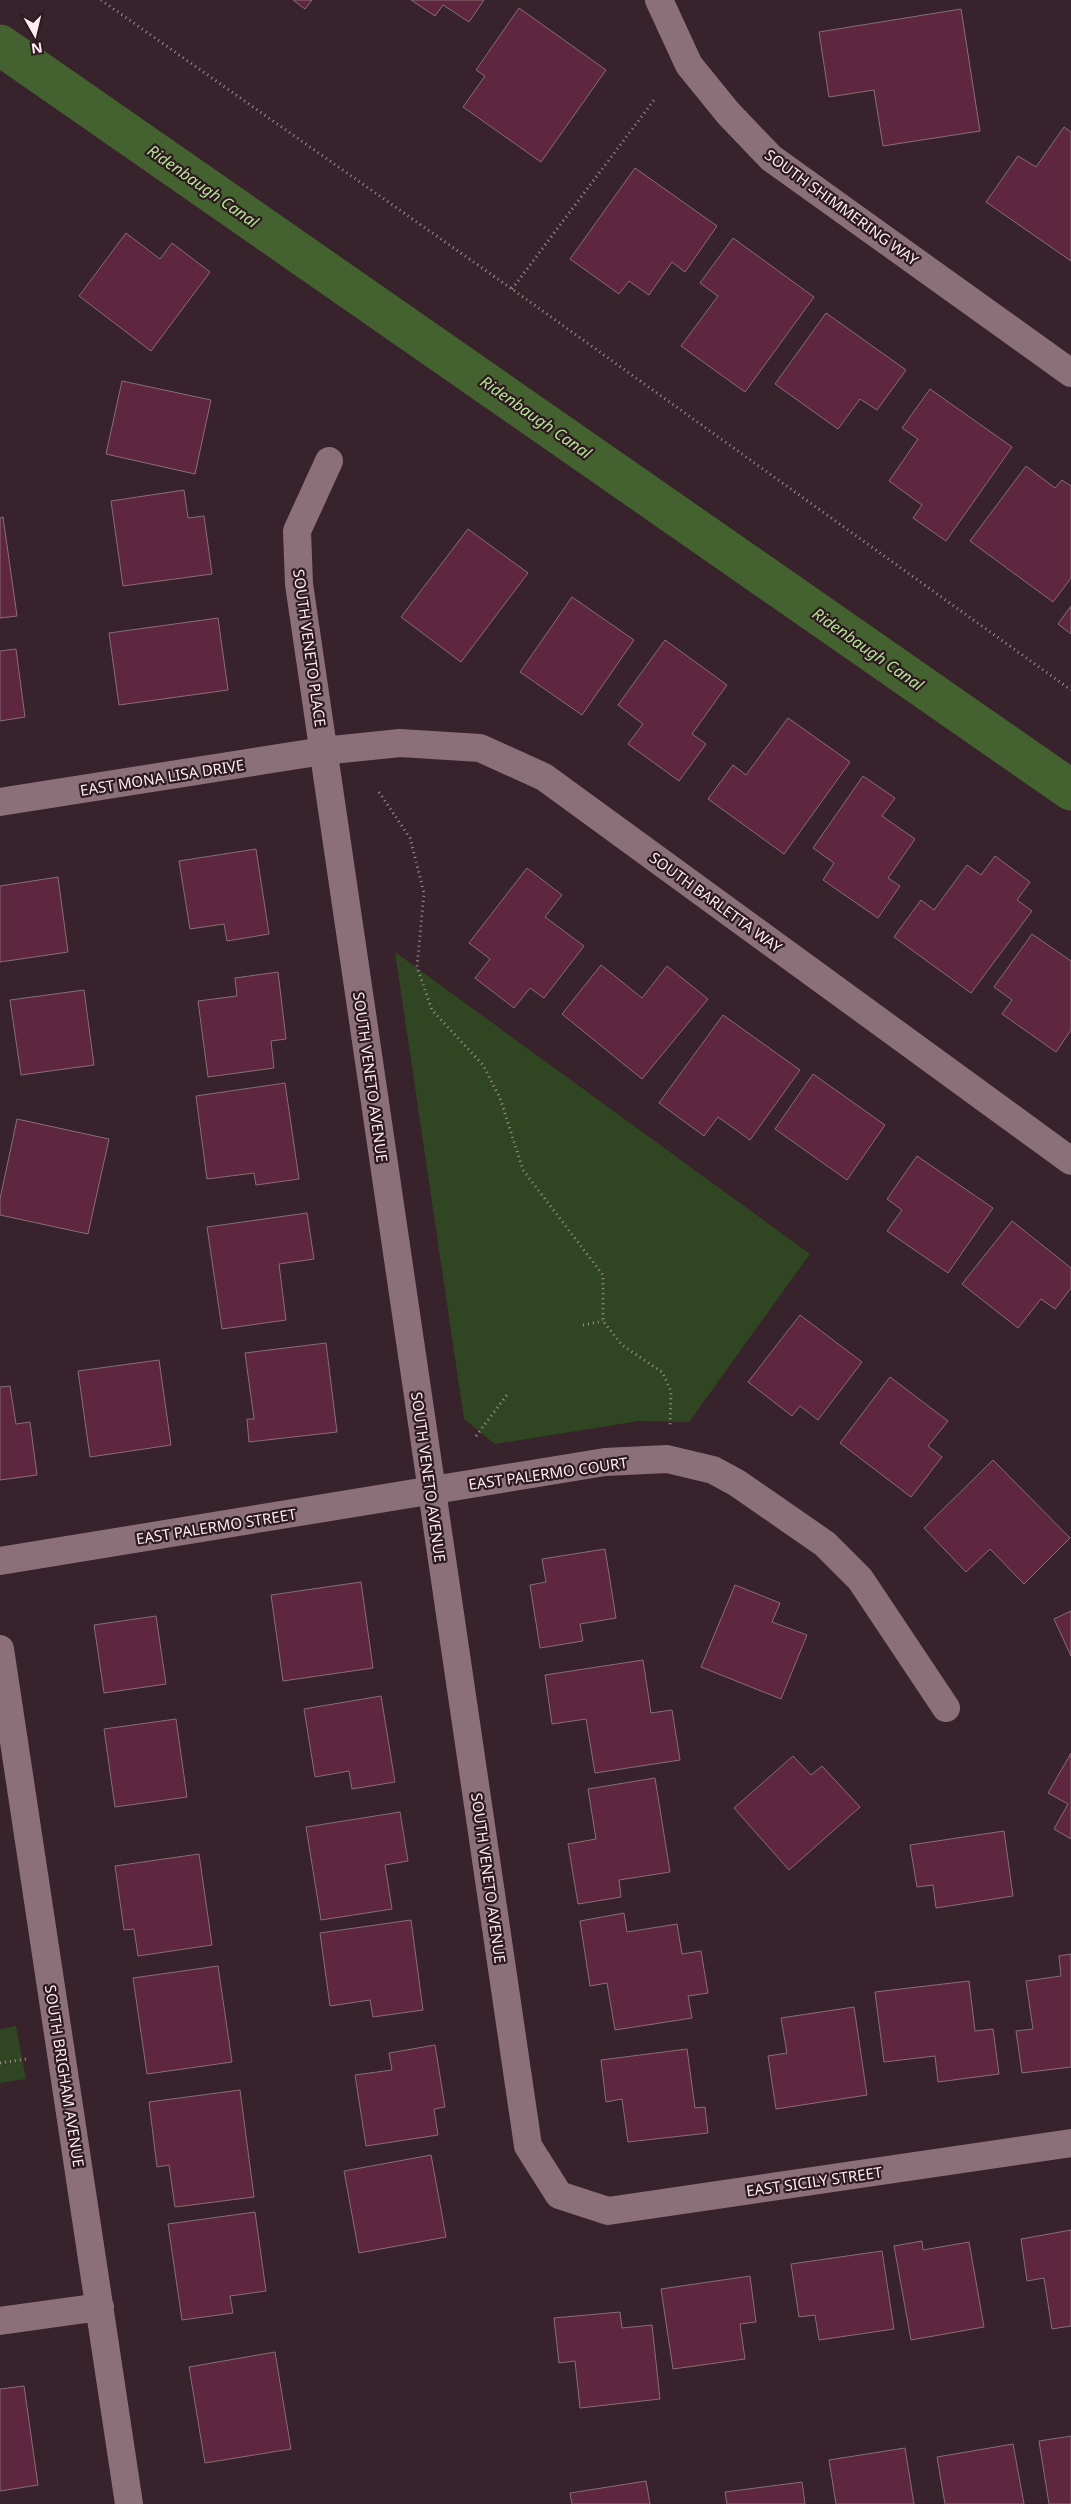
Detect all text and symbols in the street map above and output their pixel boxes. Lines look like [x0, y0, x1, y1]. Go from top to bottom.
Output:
north arrow [10, 10, 60, 60]
text: N [30, 38, 44, 59]
water label: Ridenbaugh Canal [143, 139, 264, 233]
street label: SOUTH SHIMMERING WAY [761, 144, 923, 270]
water label: Ridenbaugh Canal [476, 370, 597, 464]
street label: SOUTH VENETO PLACE [289, 568, 331, 728]
water label: Ridenbaugh Canal [808, 602, 929, 696]
street label: EAST MONA LISA DRIVE [78, 754, 246, 800]
street label: SOUTH BARLETTA WAY [646, 847, 787, 957]
street label: SOUTH VENETO AVENUE [349, 990, 393, 1164]
street label: SOUTH VENETO AVENUE [407, 1390, 451, 1564]
street label: EAST PALERMO COURT [467, 1452, 630, 1494]
street label: EAST PALERMO STREET [134, 1503, 298, 1549]
street label: SOUTH VENETO AVENUE [467, 1791, 511, 1965]
street label: SOUTH BRIGHAM AVENUE [41, 1983, 89, 2169]
street label: EAST SICILY STREET [745, 2161, 884, 2200]

